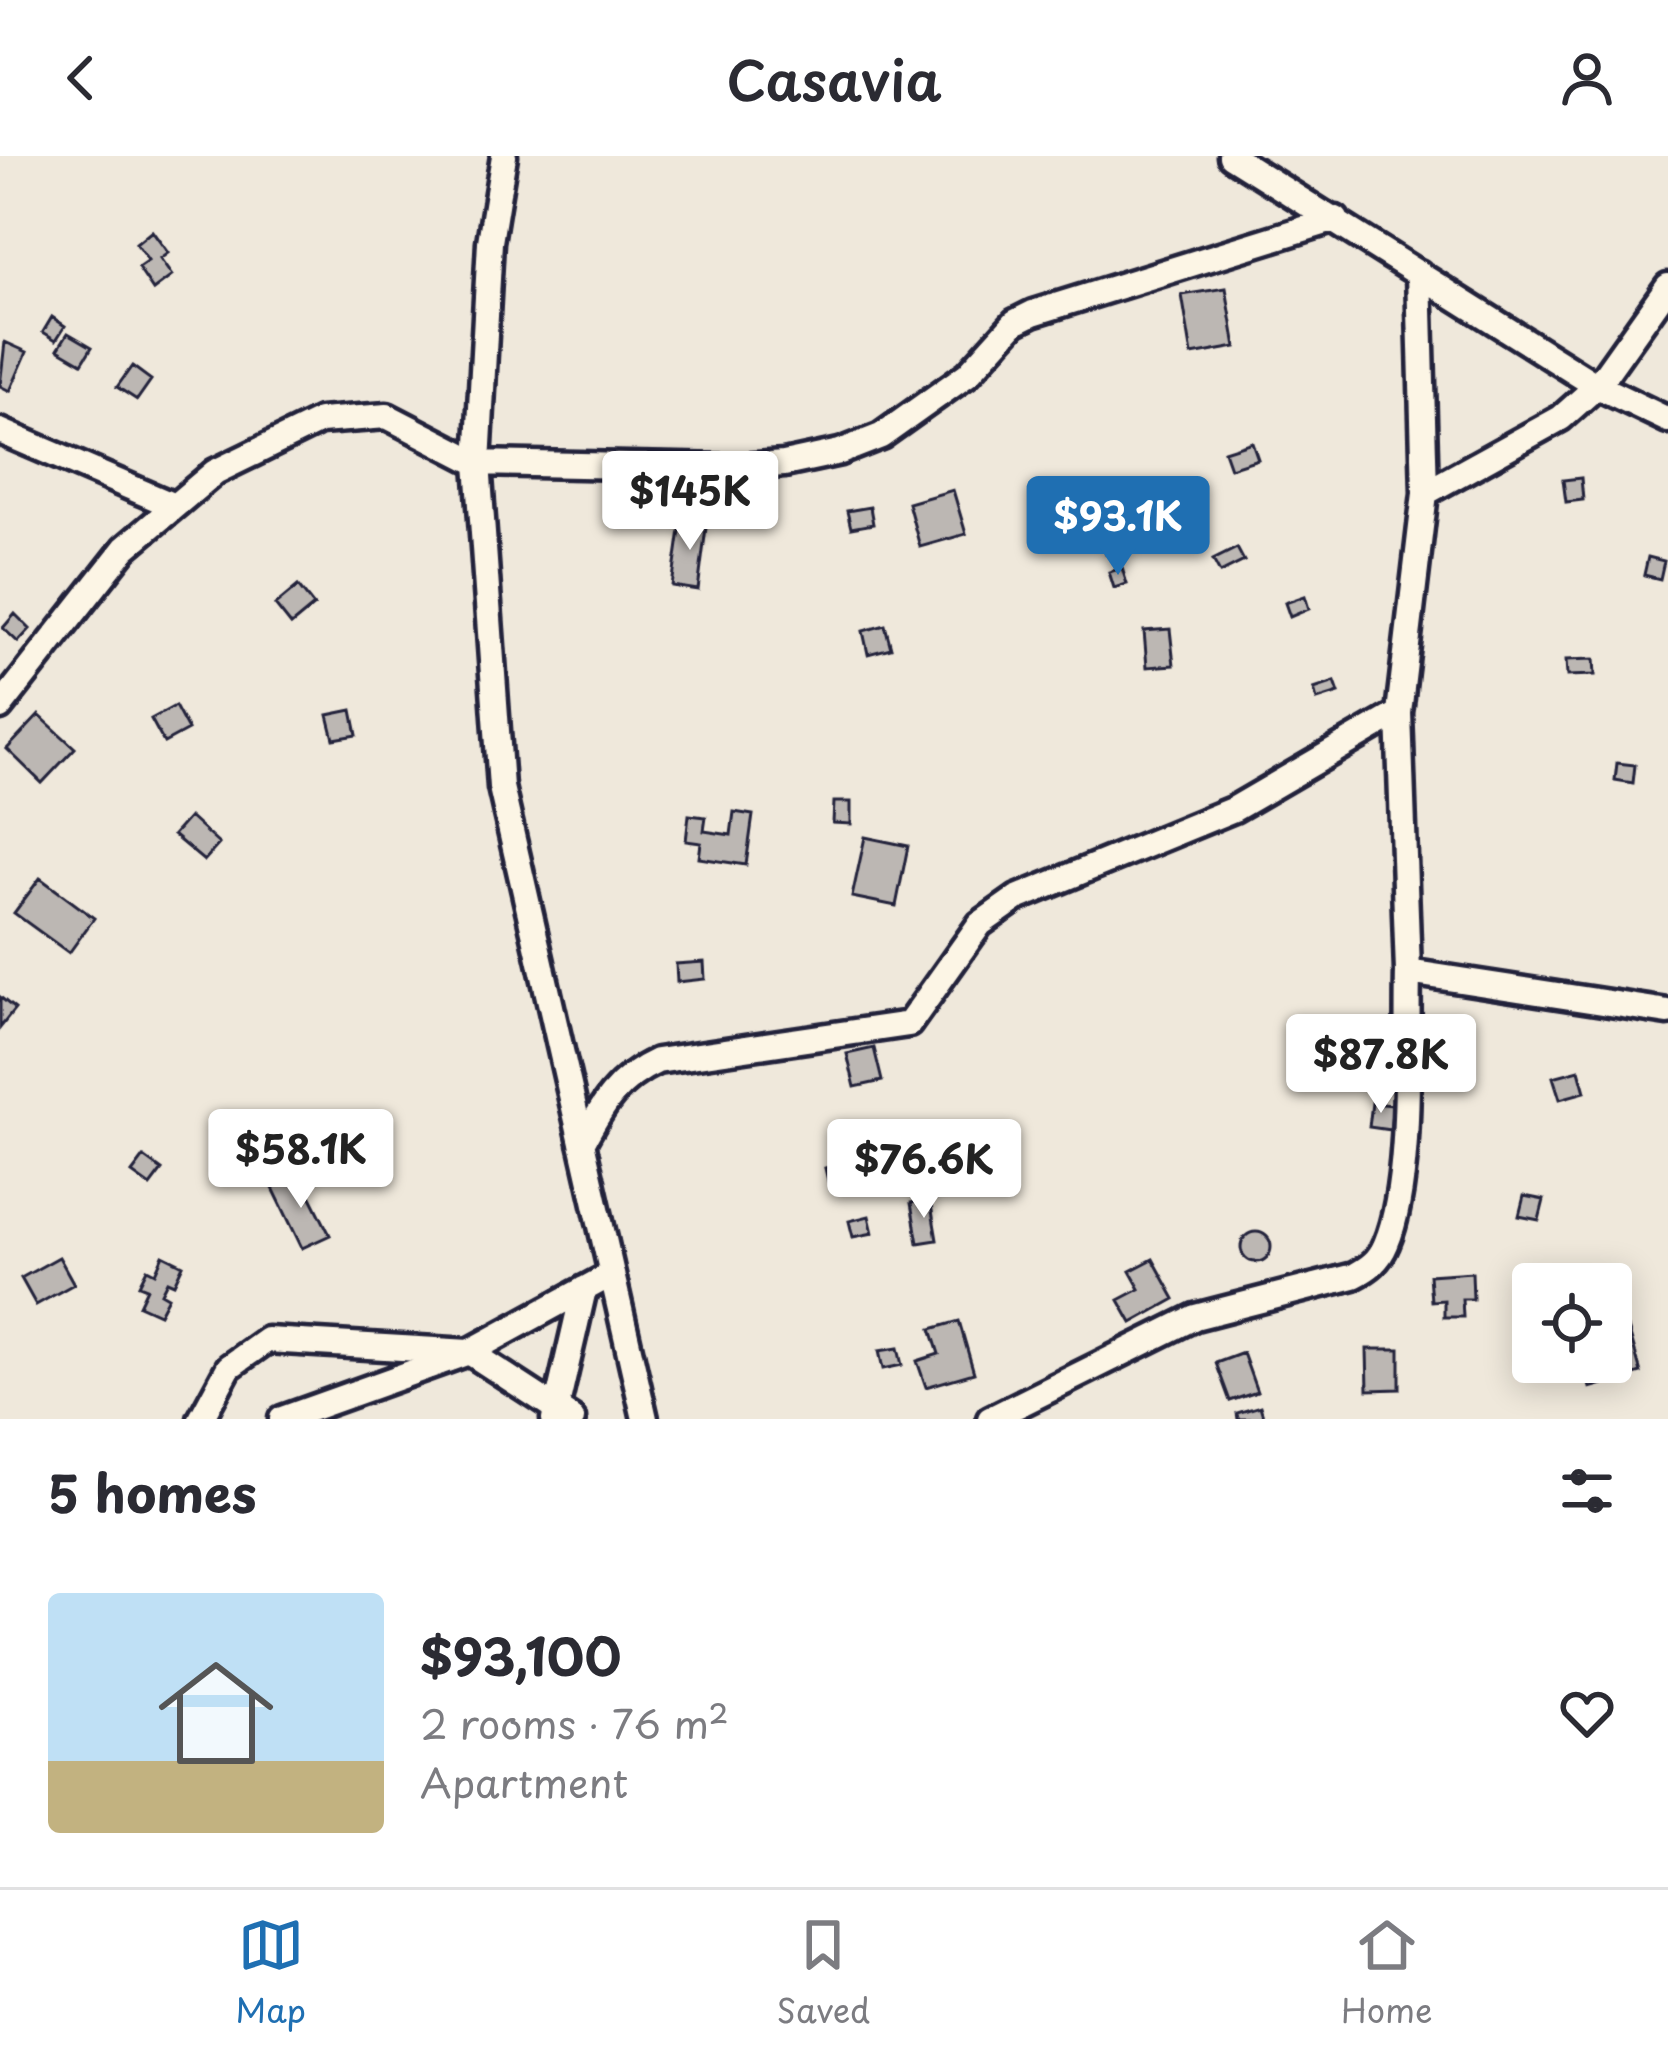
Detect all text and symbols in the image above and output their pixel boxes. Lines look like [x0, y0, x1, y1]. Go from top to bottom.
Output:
text: Casavia [726, 38, 942, 119]
icon: back [48, 45, 114, 111]
icon: person [1554, 45, 1620, 111]
pin: $145K [606, 451, 774, 553]
text: $145K [629, 460, 751, 519]
pin: $93.1K [1020, 476, 1216, 578]
text: $93.1K [1054, 485, 1182, 544]
pin: $87.8K [1283, 1014, 1479, 1116]
text: $87.8K [1313, 1023, 1449, 1082]
pin: $58.1K [203, 1109, 399, 1211]
text: $58.1K [235, 1118, 367, 1177]
pin: $76.6K [826, 1119, 1022, 1221]
text: $76.6K [854, 1128, 994, 1187]
map controls [1512, 1263, 1632, 1383]
button: locate [1512, 1263, 1632, 1383]
text: 5 homes [48, 1453, 257, 1530]
icon: filters [1554, 1458, 1620, 1524]
text: $93,100 [420, 1616, 622, 1693]
icon: home [144, 1641, 288, 1785]
icon: heart [1554, 1680, 1620, 1746]
text: 2 rooms · 76 m² [420, 1693, 729, 1752]
text: Apartment [420, 1752, 628, 1811]
tab: Map [235, 1912, 306, 2034]
tab: Saved [777, 1912, 870, 2034]
tab: Home [1341, 1912, 1433, 2034]

